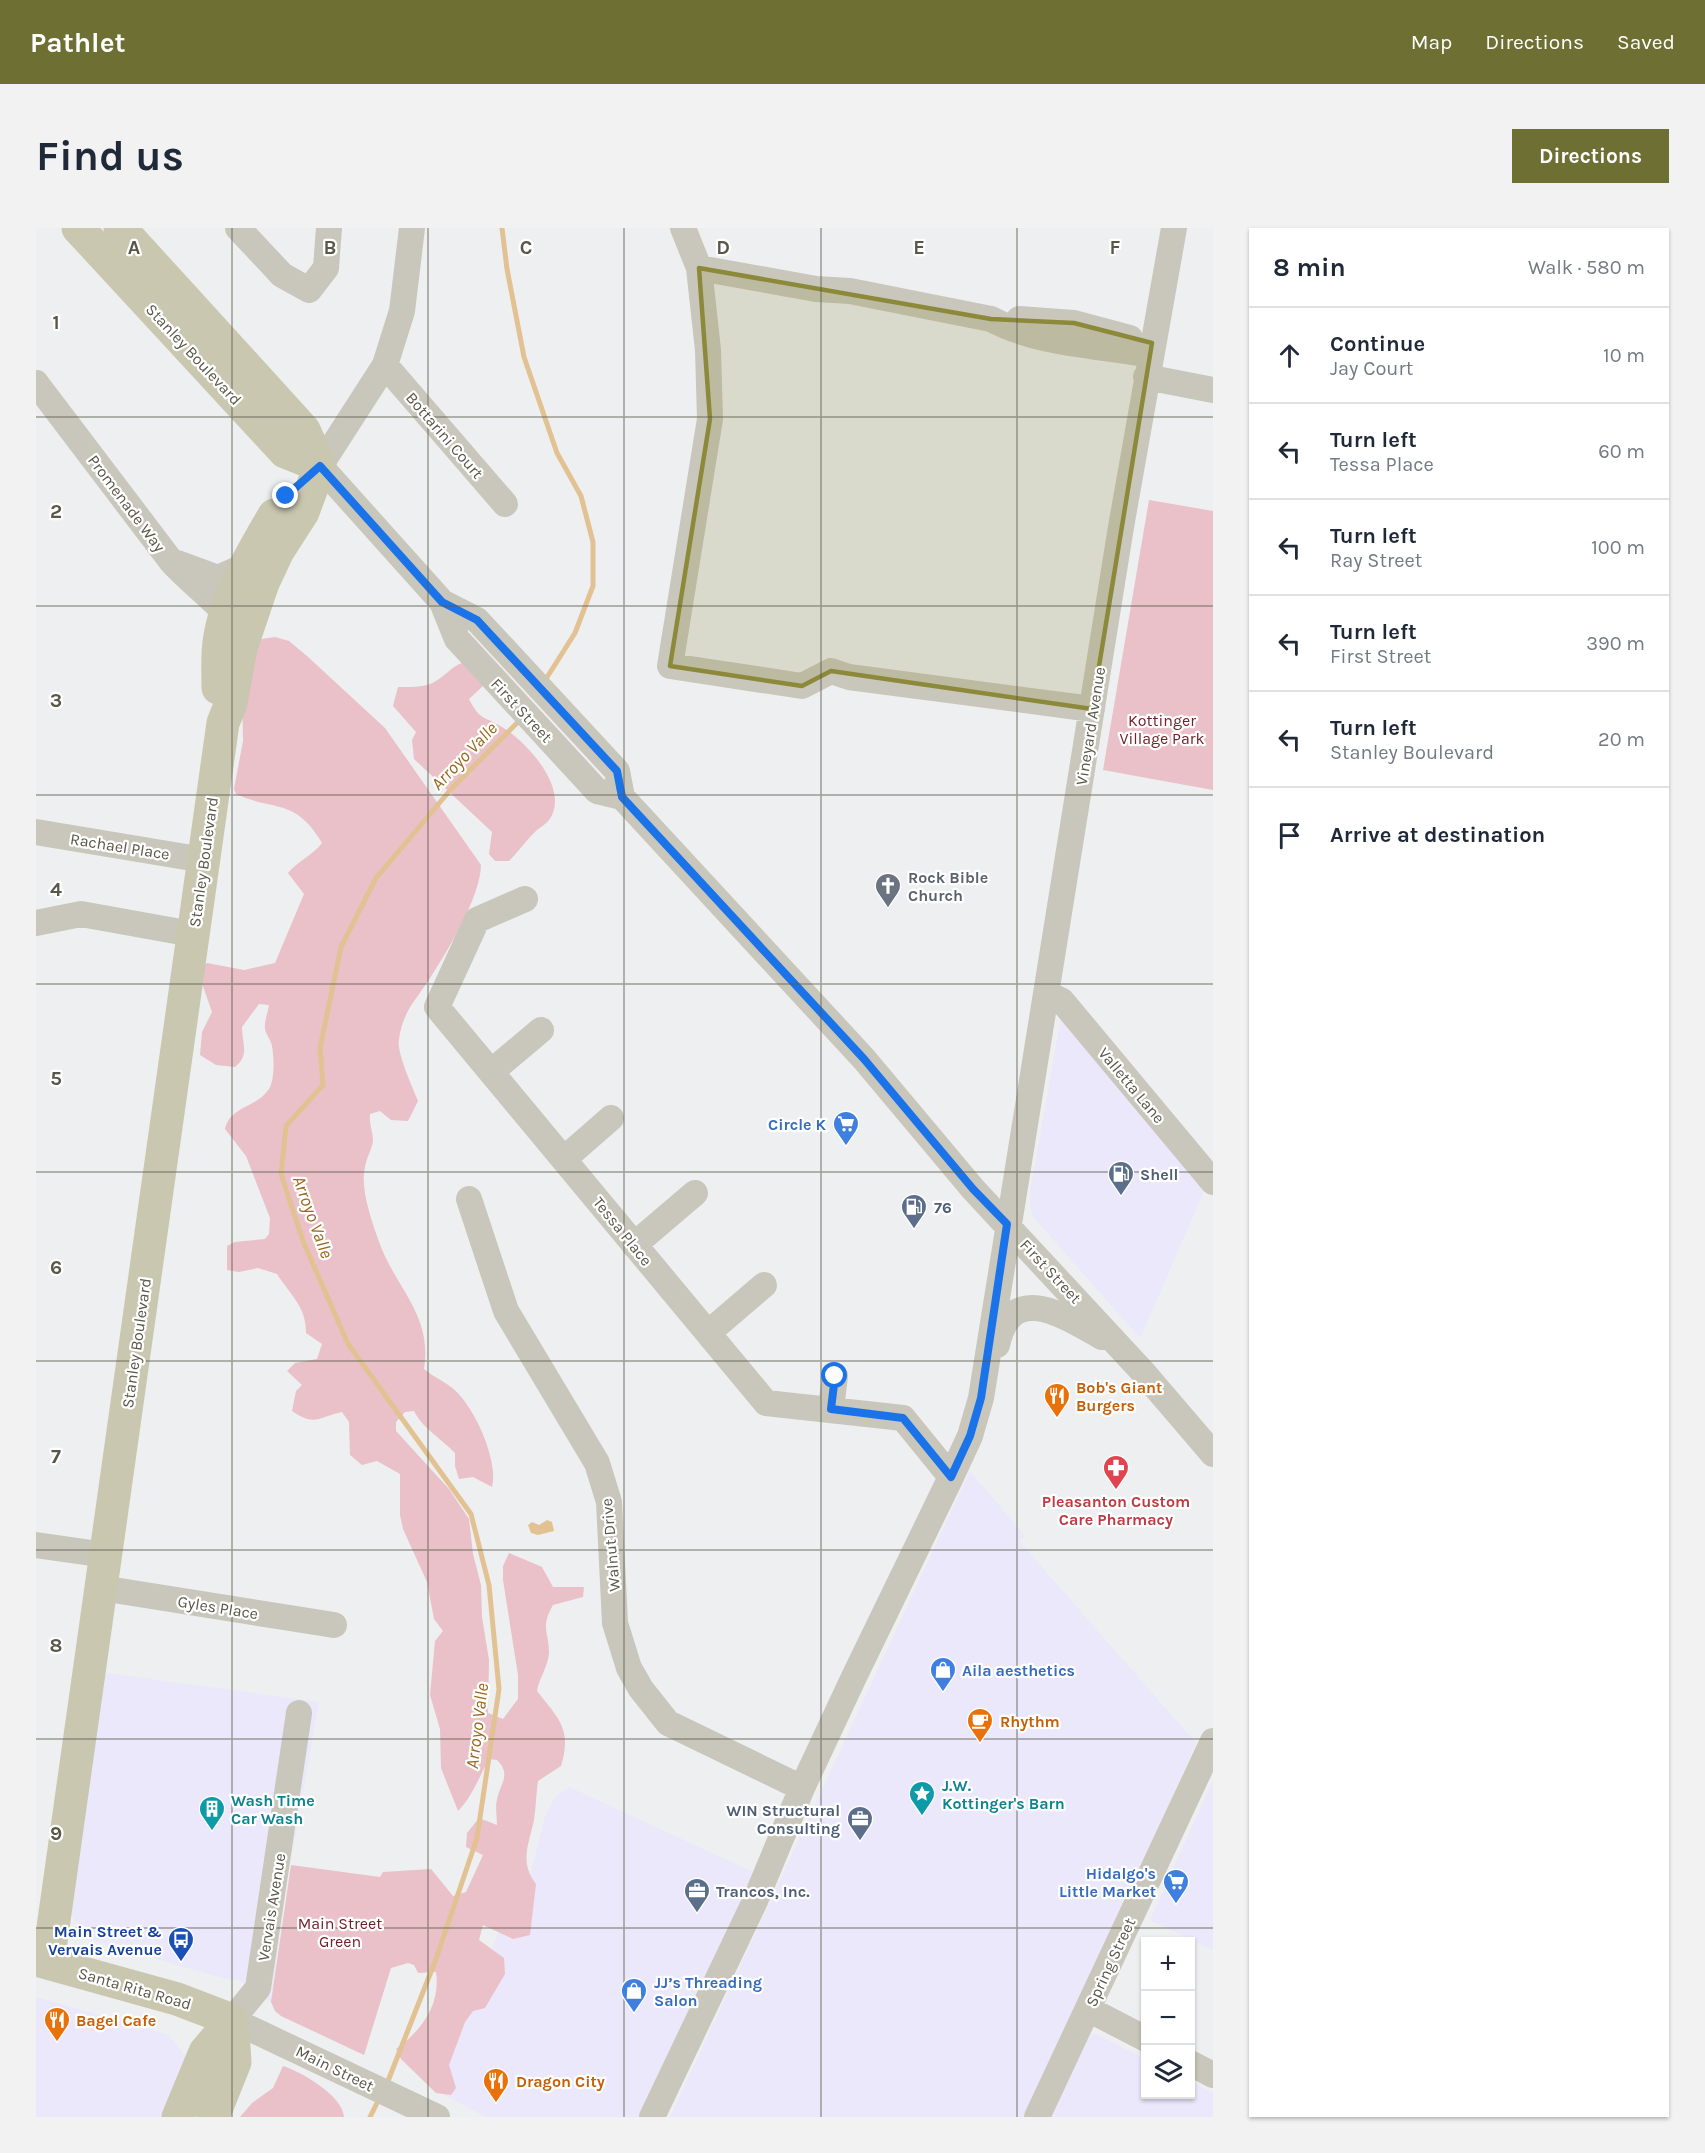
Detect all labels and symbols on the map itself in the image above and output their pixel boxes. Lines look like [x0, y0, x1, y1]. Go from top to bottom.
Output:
text: A [128, 236, 141, 259]
text: B [324, 236, 336, 259]
text: C [520, 236, 532, 259]
text: D [716, 236, 730, 259]
text: E [913, 236, 925, 259]
text: F [1110, 236, 1121, 259]
street label: Stanley Boulevard [142, 300, 245, 409]
text: 1 [52, 311, 60, 334]
street label: Bottarini Court [402, 388, 487, 482]
street label: Promenade Way [84, 451, 170, 556]
route end [272, 482, 298, 508]
text: 2 [50, 500, 62, 523]
street label: Vineyard Avenue [1072, 666, 1109, 787]
street label: First Street [487, 674, 556, 746]
text: 3 [50, 689, 62, 712]
park label: Kottinger Village Park [1119, 711, 1205, 748]
water label: Arroyo Valle [426, 717, 502, 795]
street label: Stanley Boulevard [185, 796, 222, 928]
street label: Rachael Place [69, 829, 171, 864]
place label: Rock Bible Church [908, 868, 988, 905]
church icon: Rock Bible Church [873, 871, 903, 909]
text: 4 [50, 878, 62, 901]
street label: Valletta Lane [1094, 1043, 1169, 1127]
text: 5 [50, 1067, 62, 1090]
supermarket icon: Circle K [831, 1109, 861, 1147]
place label: Circle K [768, 1115, 827, 1134]
fuel station icon: Shell [1106, 1159, 1136, 1197]
place label: Shell [1140, 1165, 1178, 1184]
water label: Arroyo Valle [288, 1173, 338, 1261]
fuel station icon: 76 [899, 1192, 929, 1230]
street label: Tessa Place [589, 1193, 656, 1270]
place label: 76 [934, 1198, 952, 1217]
street label: First Street [1016, 1235, 1085, 1307]
text: 6 [50, 1256, 62, 1279]
street label: Stanley Boulevard [118, 1277, 155, 1409]
route start [821, 1362, 847, 1388]
place label: Bob's Giant Burgers [1076, 1378, 1162, 1415]
restaurant icon: Bob's Giant Burgers [1042, 1381, 1072, 1419]
text: 7 [51, 1445, 61, 1468]
pharmacy icon: Pleasanton Custom Care Pharmacy [1101, 1453, 1131, 1491]
place label: Pleasanton Custom Care Pharmacy [1042, 1492, 1190, 1529]
street label: Walnut Drive [597, 1498, 624, 1592]
street label: Gyles Place [176, 1592, 260, 1623]
text: 8 [50, 1634, 62, 1657]
shop icon: Aila aesthetics [928, 1655, 958, 1693]
place label: Aila aesthetics [962, 1661, 1075, 1680]
water label: Arroyo Valle [461, 1682, 493, 1770]
cafe icon: Rhythm [965, 1706, 995, 1744]
place label: Rhythm [1000, 1712, 1060, 1731]
place label: J.W. Kottinger's Barn [942, 1776, 1065, 1813]
place icon: J.W. Kottinger's Barn [907, 1779, 937, 1817]
place label: Wash Time Car Wash [231, 1791, 315, 1828]
building icon: Wash Time Car Wash [197, 1794, 227, 1832]
place label: WIN Structural Consulting [726, 1801, 840, 1838]
office icon: WIN Structural Consulting [845, 1804, 875, 1842]
text: 9 [50, 1822, 62, 1845]
street label: Vervais Avenue [254, 1852, 289, 1962]
place label: Hidalgo's Little Market [1059, 1864, 1156, 1901]
supermarket icon: Hidalgo's Little Market [1161, 1867, 1191, 1905]
office icon: Trancos, Inc. [682, 1876, 712, 1914]
place label: Trancos, Inc. [716, 1882, 810, 1901]
park label: Main Street Green [298, 1914, 382, 1951]
street label: Spring Street [1082, 1915, 1139, 2010]
place label: Main Street & Vervais Avenue [48, 1922, 162, 1959]
bus stop icon: Main Street & Vervais Avenue [166, 1925, 196, 1963]
street label: Santa Rita Road [76, 1963, 194, 2014]
place label: JJ’s Threading Salon [654, 1973, 762, 2010]
shop icon: JJ’s Threading Salon [619, 1976, 649, 2014]
restaurant icon: Bagel Cafe [42, 2005, 72, 2043]
place label: Bagel Cafe [76, 2011, 156, 2030]
street label: Main Street [293, 2041, 377, 2096]
restaurant icon: Dragon City [481, 2066, 511, 2104]
place label: Dragon City [516, 2072, 605, 2091]

